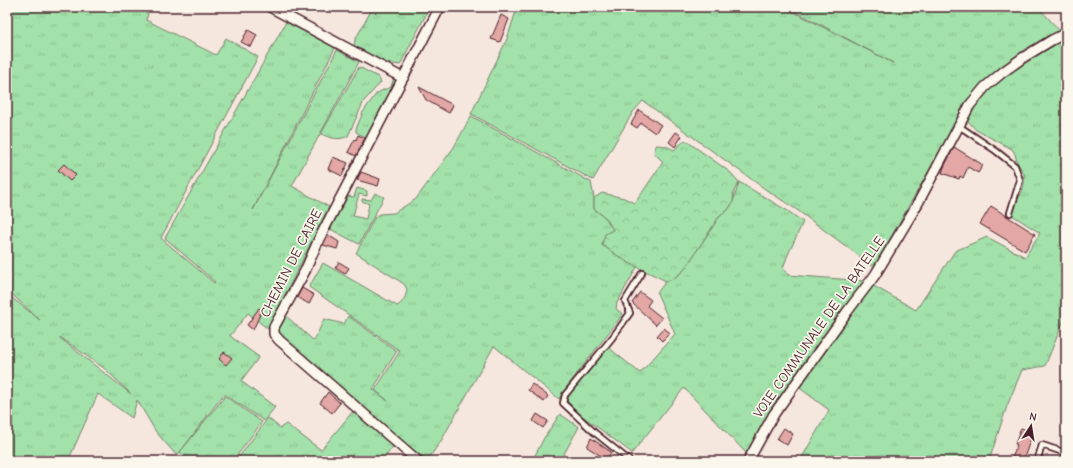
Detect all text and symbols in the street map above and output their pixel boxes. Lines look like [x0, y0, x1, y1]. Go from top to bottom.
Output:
street label: CHEMIN DE CAIRE [256, 206, 326, 320]
street label: VOIE COMMUNALE DE LA BATELLE [750, 233, 888, 421]
north arrow [1011, 406, 1051, 446]
text: N [1028, 410, 1038, 424]

